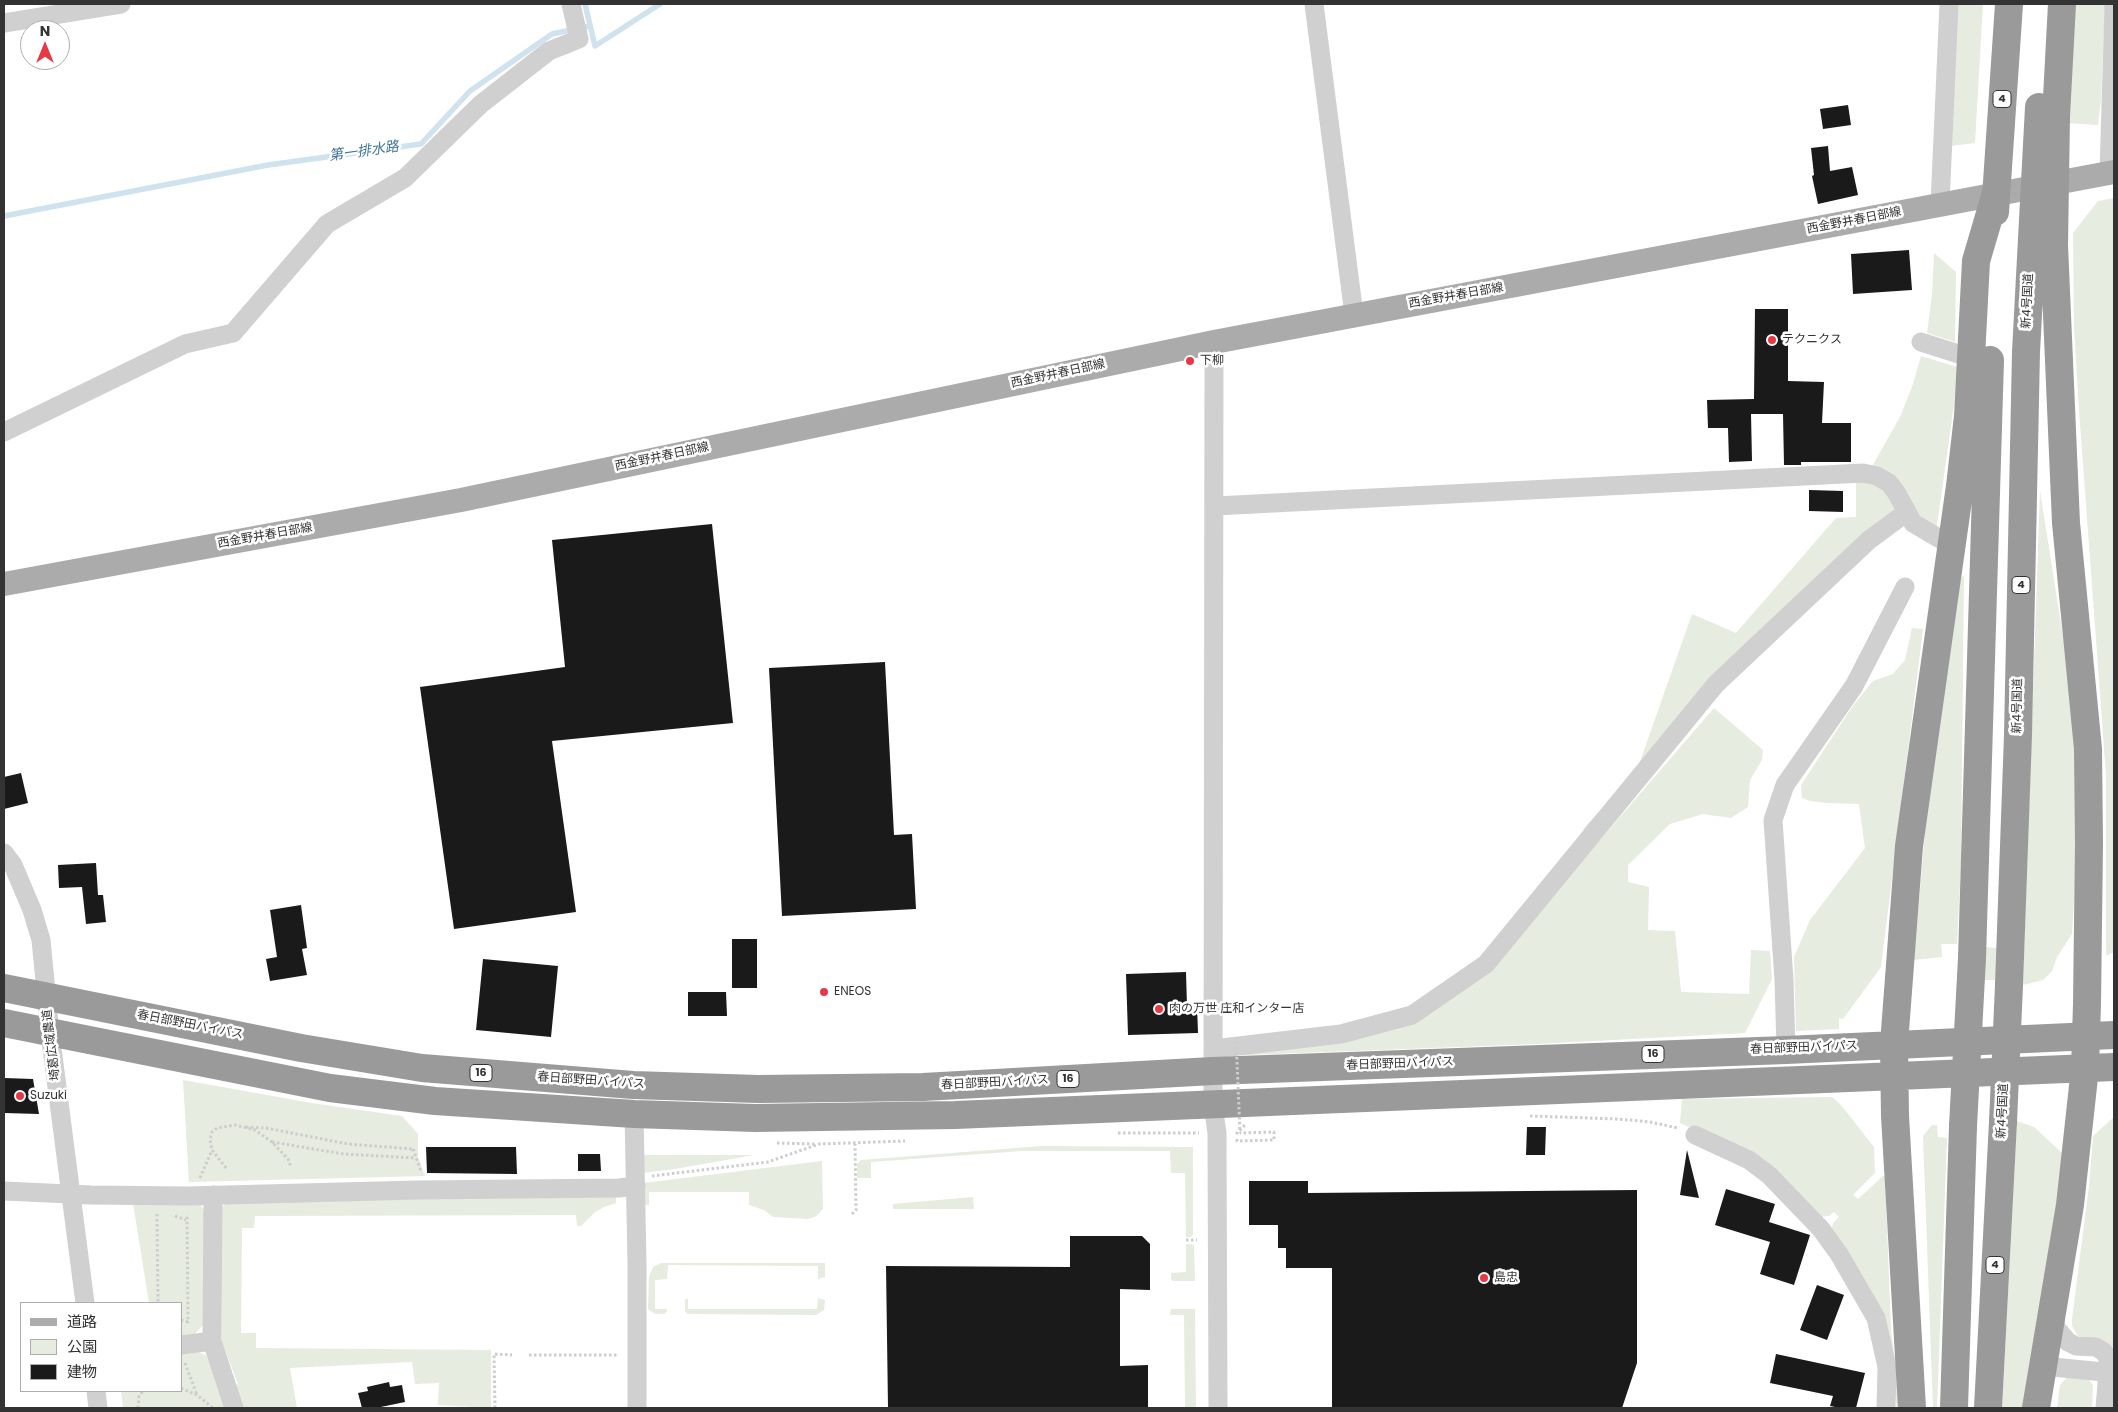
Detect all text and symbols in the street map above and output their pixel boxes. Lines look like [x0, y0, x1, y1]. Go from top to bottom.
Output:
north arrow [20, 20, 70, 70]
text: N [40, 21, 50, 41]
road number: 4 [1993, 90, 2011, 108]
water label: 第一排水路 [328, 139, 400, 165]
street label: 西金野井春日部線 [1806, 205, 1902, 237]
street label: 新4号国道 [2019, 273, 2037, 329]
street label: 西金野井春日部線 [1407, 281, 1505, 311]
place label: テクニクス [1782, 333, 1842, 347]
marker: テクニクス [1766, 334, 1778, 346]
place label: 下柳 [1200, 354, 1224, 368]
marker: 下柳 [1184, 355, 1196, 367]
street label: 西金野井春日部線 [1010, 357, 1106, 391]
street label: 西金野井春日部線 [614, 440, 710, 474]
street label: 西金野井春日部線 [216, 521, 314, 551]
road number: 4 [2012, 576, 2030, 594]
street label: 新4号国道 [2010, 678, 2026, 734]
place label: ENEOS [834, 985, 871, 999]
marker: ENEOS [818, 986, 830, 998]
place label: 肉の万世 庄和インター店 [1169, 1002, 1304, 1016]
marker: 肉の万世 庄和インター店 [1153, 1003, 1165, 1015]
street label: 埼葛広域農道 [40, 1008, 64, 1082]
street label: 春日部野田バイパス [136, 1008, 244, 1042]
street label: 春日部野田バイパス [1750, 1039, 1858, 1057]
road number: 16 [1642, 1046, 1664, 1062]
street label: 春日部野田バイパス [1346, 1055, 1454, 1073]
road number: 16 [470, 1064, 492, 1082]
street label: 春日部野田バイパス [537, 1070, 645, 1092]
road number: 16 [1057, 1070, 1079, 1088]
street label: 春日部野田バイパス [941, 1073, 1049, 1093]
street label: 新4号国道 [1994, 1083, 2012, 1139]
place label: Suzuki [30, 1089, 67, 1103]
marker: Suzuki [14, 1090, 26, 1102]
road number: 4 [1986, 1256, 2004, 1274]
place label: 島忠 [1494, 1271, 1518, 1285]
marker: 島忠 [1478, 1272, 1490, 1284]
legend [20, 1302, 182, 1392]
text: 道路 [67, 1311, 97, 1332]
text: 公園 [67, 1336, 97, 1357]
text: 建物 [67, 1361, 97, 1382]

